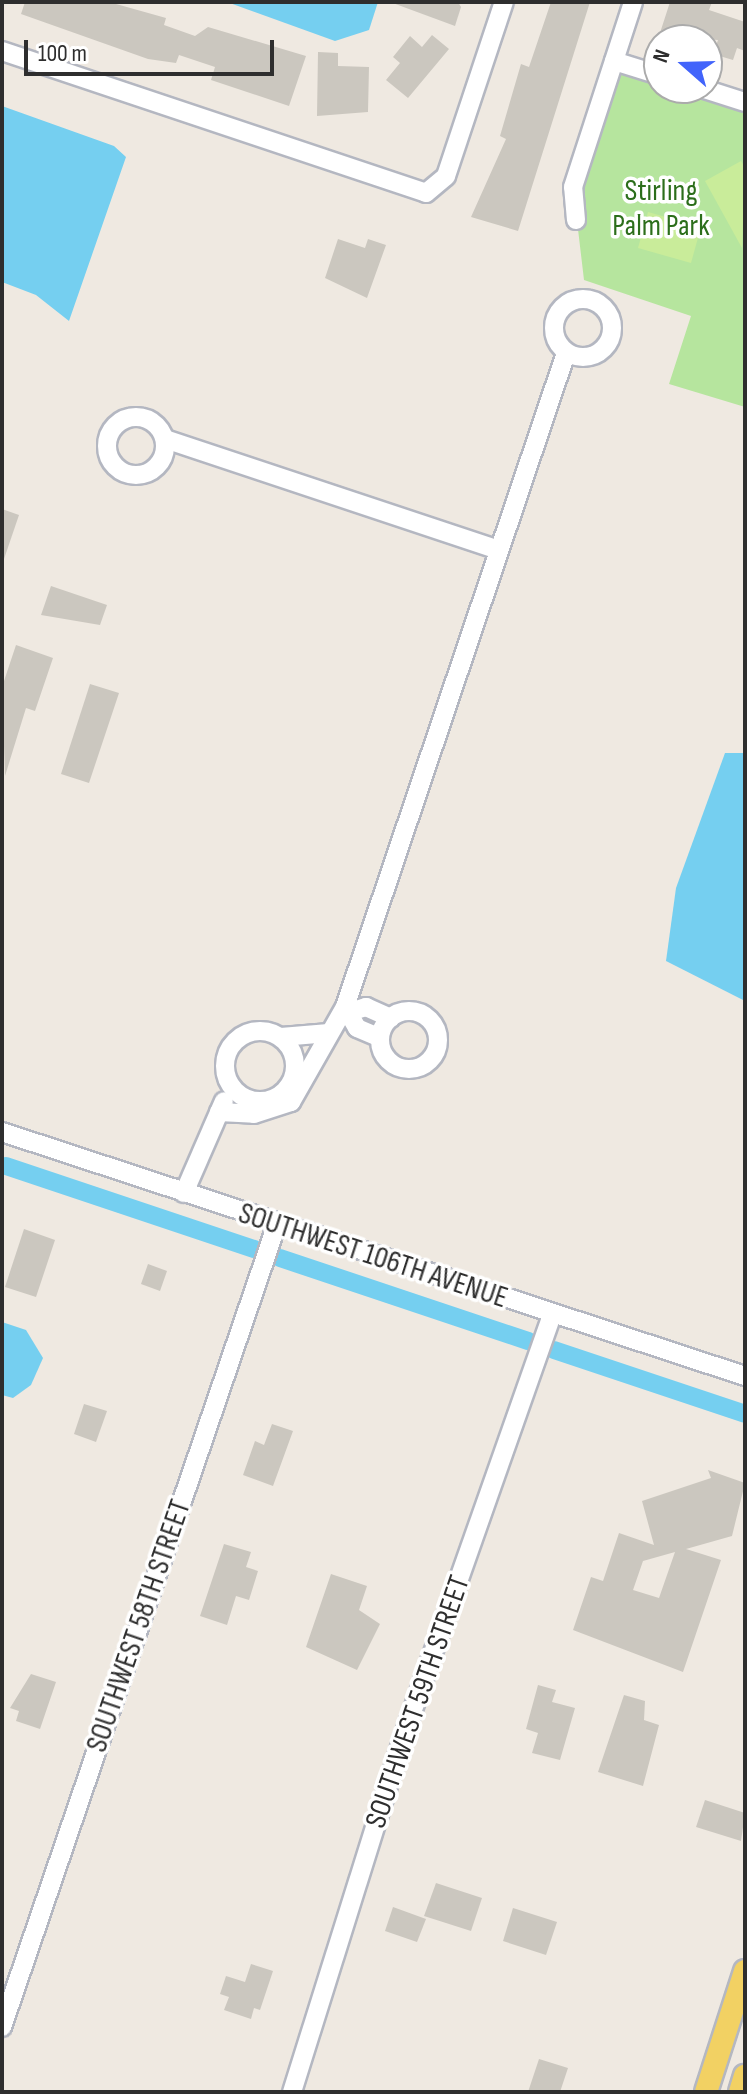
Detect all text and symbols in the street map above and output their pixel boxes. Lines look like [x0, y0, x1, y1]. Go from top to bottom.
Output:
scale bar [28, 24, 278, 74]
north arrow [643, 24, 723, 104]
text: 100 m [38, 39, 87, 68]
text: N [647, 46, 677, 66]
park label: Stirling Palm Park [612, 173, 710, 244]
street label: SOUTHWEST 106TH AVENUE [234, 1196, 512, 1316]
street label: SOUTHWEST 58TH STREET [79, 1495, 199, 1757]
street label: SOUTHWEST 59TH STREET [358, 1571, 478, 1833]

